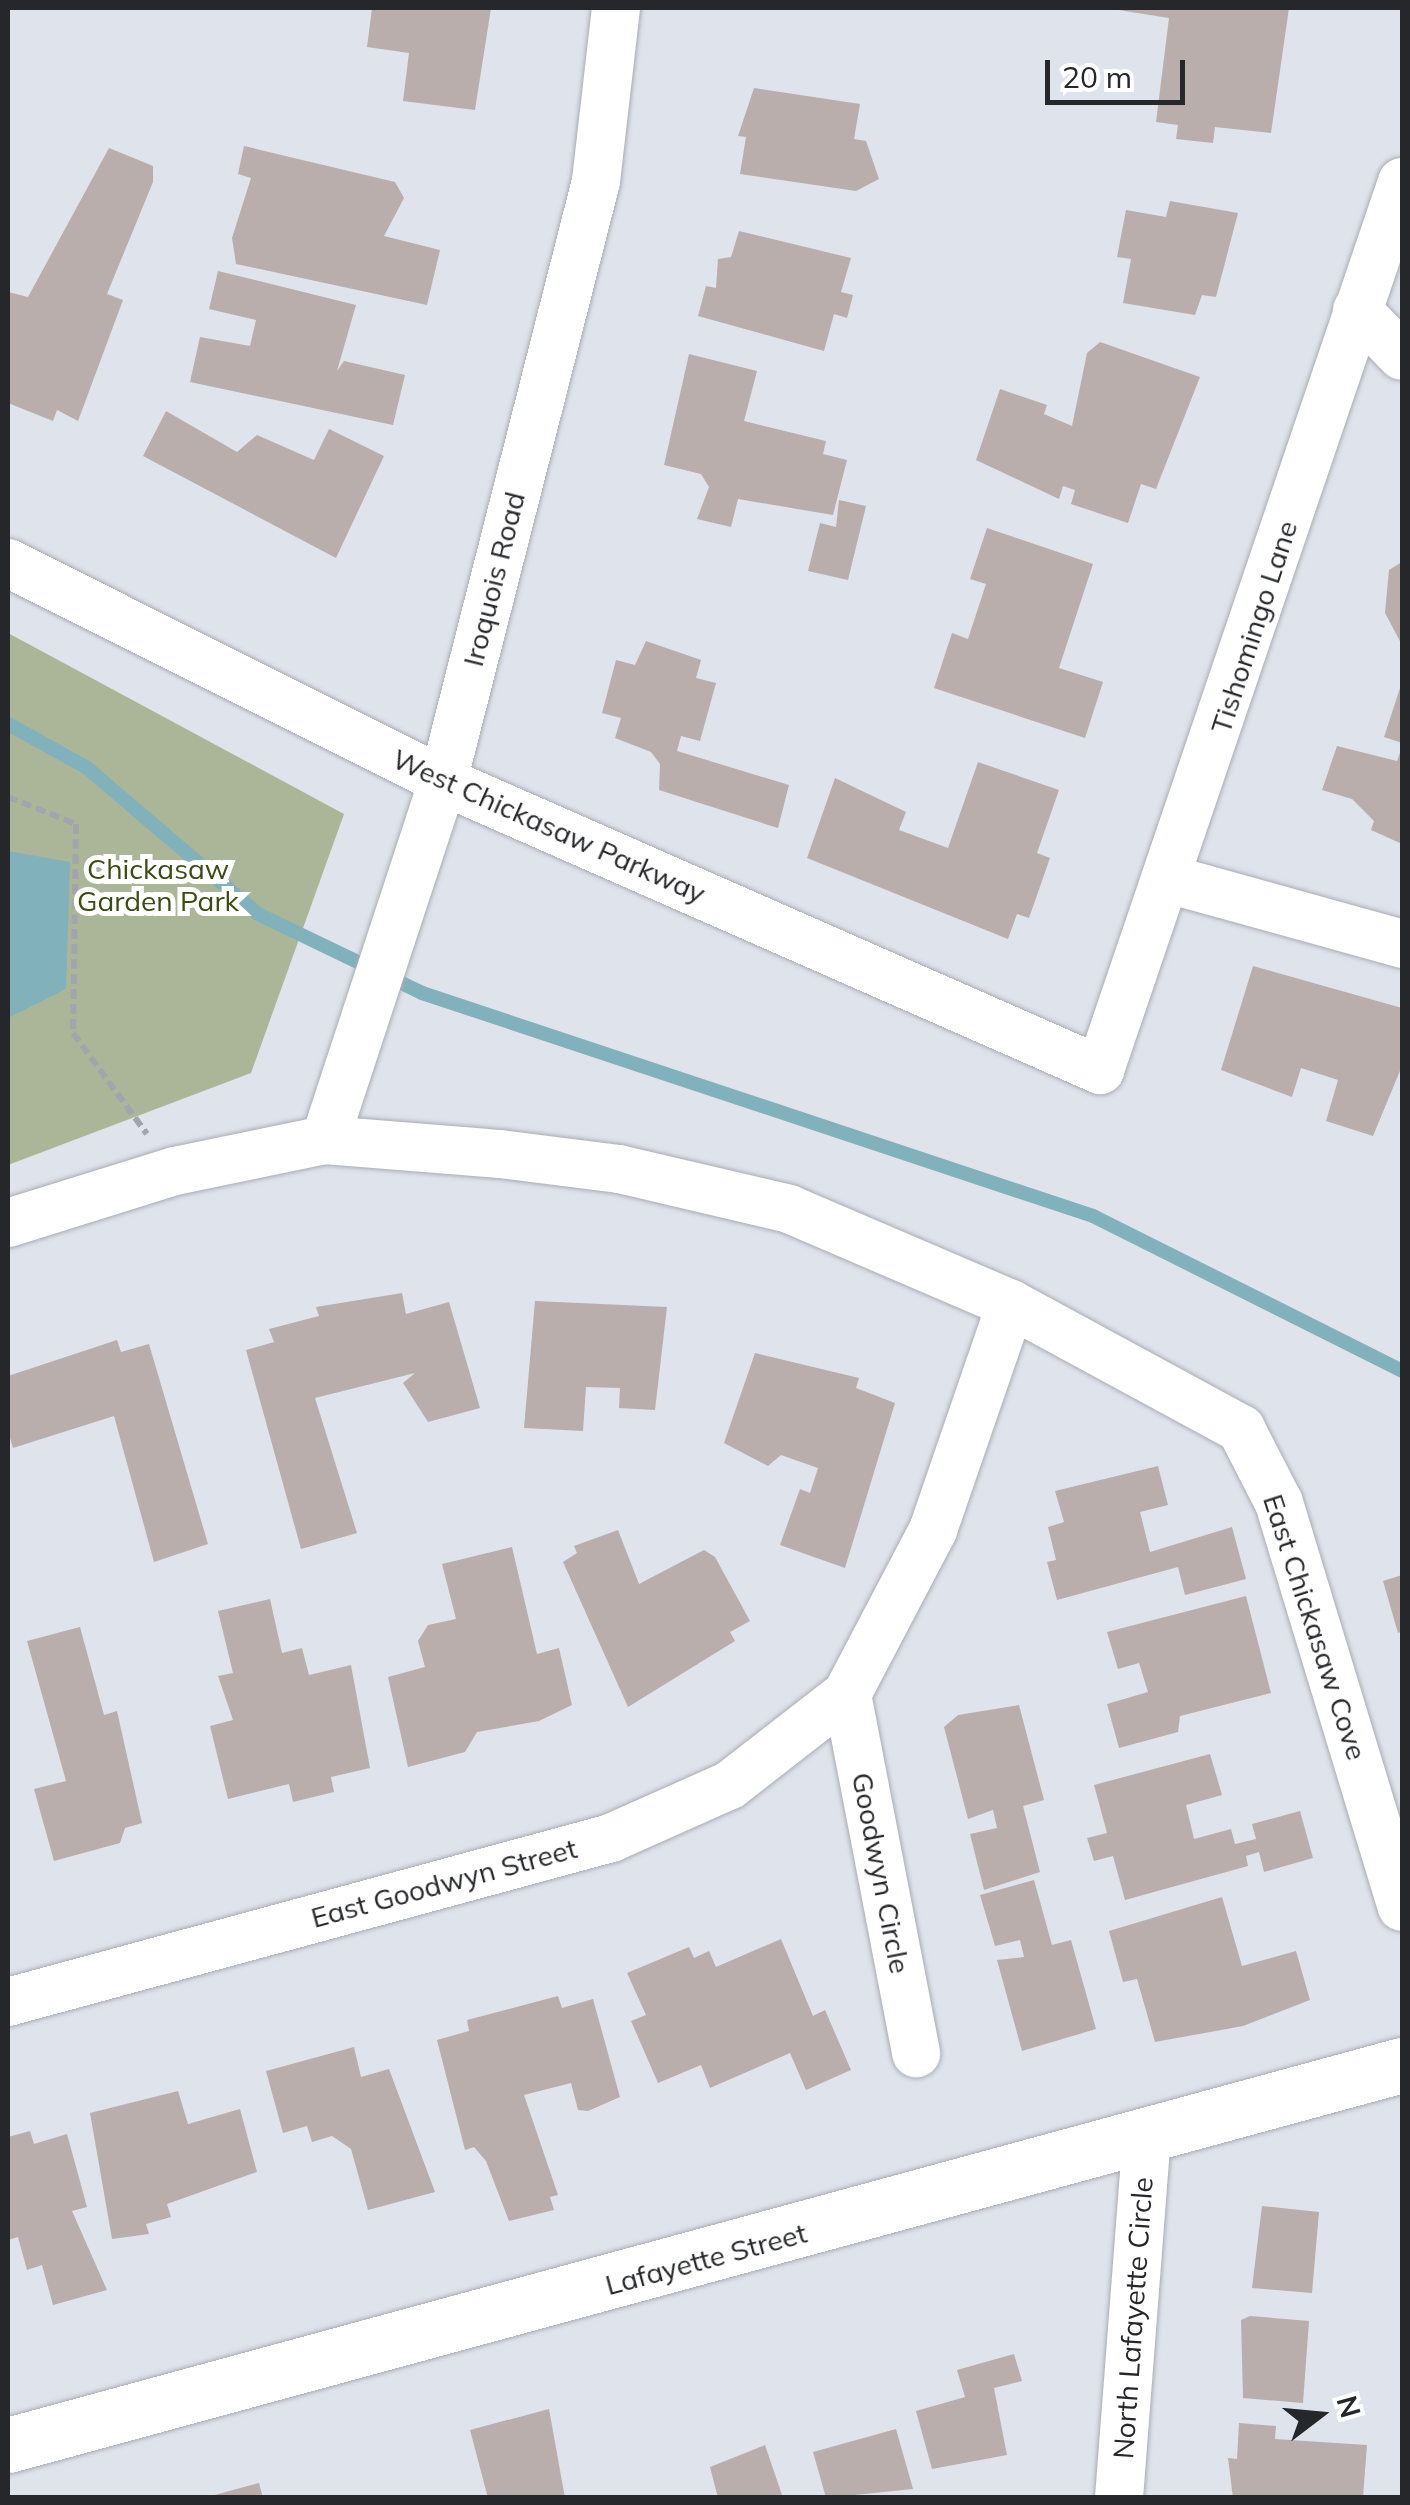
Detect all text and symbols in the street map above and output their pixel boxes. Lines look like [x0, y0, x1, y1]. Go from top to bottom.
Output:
scale bar [1050, 40, 1190, 102]
text: 20 m [1062, 58, 1132, 96]
street label: Iroquois Road [456, 488, 532, 670]
street label: Tishomingo Lane [1204, 517, 1304, 737]
street label: West Chickasaw Parkway [387, 742, 711, 910]
park label: Chickasaw Garden Park [77, 852, 239, 918]
street label: East Chickasaw Cove [1256, 1490, 1374, 1764]
street label: Goodwyn Circle [845, 1770, 917, 1976]
street label: East Goodwyn Street [307, 1831, 581, 1935]
street label: North Lafayette Circle [1106, 2176, 1160, 2460]
street label: Lafayette Street [602, 2216, 810, 2302]
north arrow [1270, 2365, 1370, 2465]
text: N [1330, 2392, 1369, 2422]

